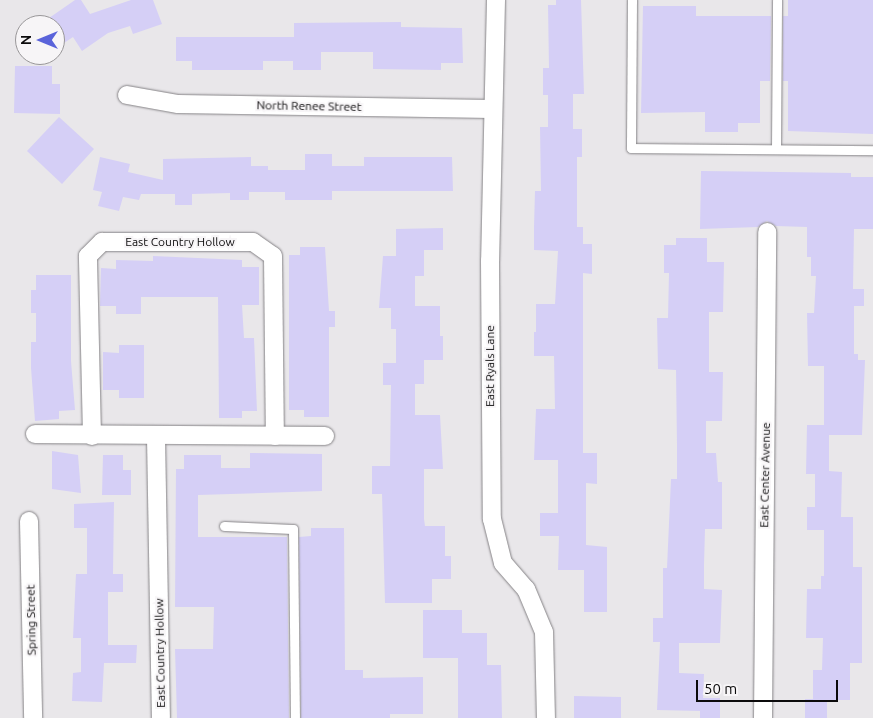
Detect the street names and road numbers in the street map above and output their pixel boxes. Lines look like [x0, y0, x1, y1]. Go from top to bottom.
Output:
street label: North Renee Street [256, 98, 362, 114]
street label: East Country Hollow [125, 235, 235, 249]
street label: East Ryals Lane [483, 325, 497, 407]
street label: East Center Avenue [757, 422, 773, 528]
street label: Spring Street [23, 584, 39, 656]
street label: East Country Hollow [152, 598, 168, 708]

